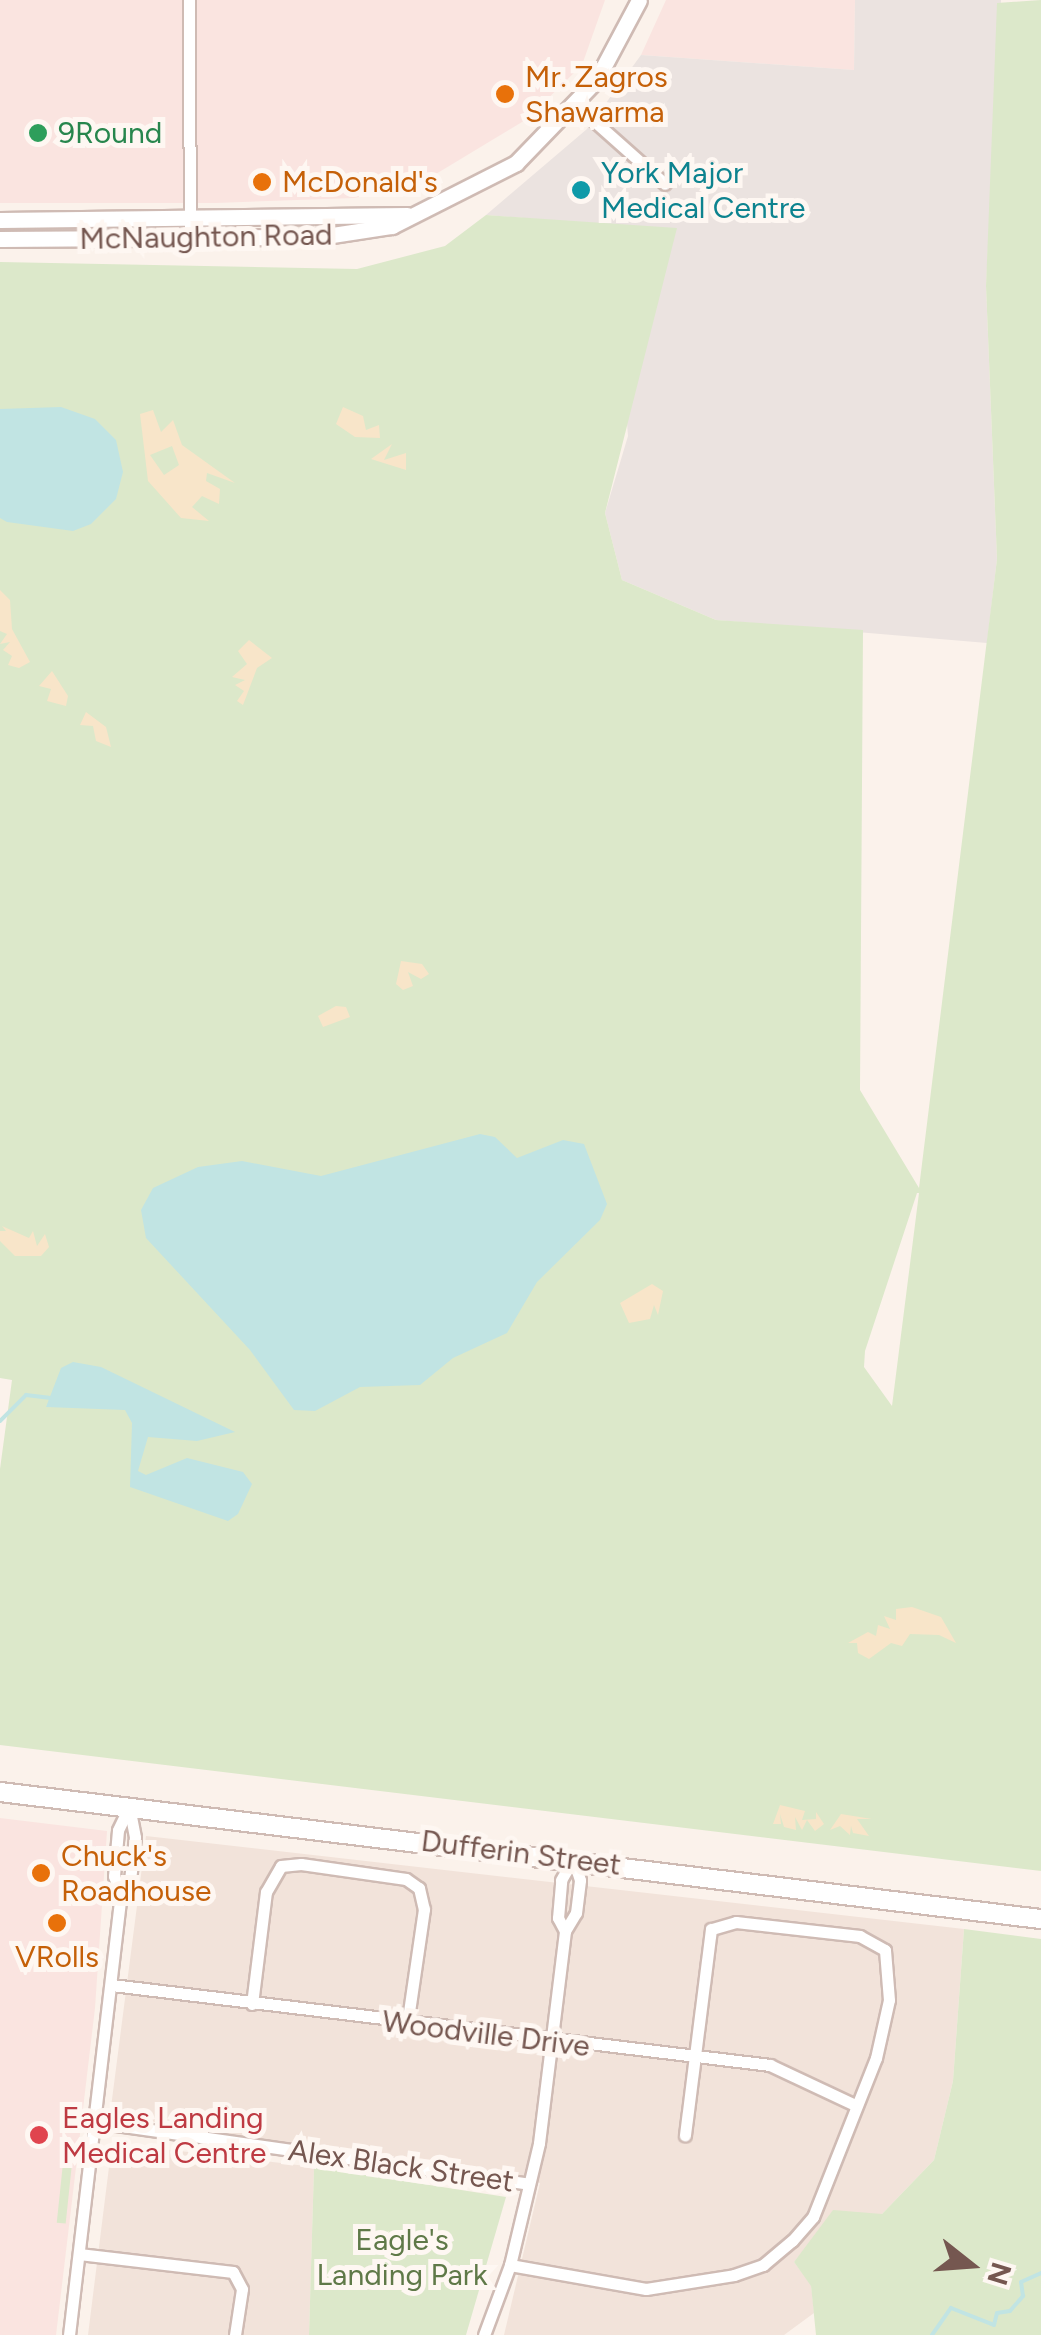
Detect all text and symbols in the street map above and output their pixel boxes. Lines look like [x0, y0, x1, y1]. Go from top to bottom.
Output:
place label: Mr. Zagros Shawarma [525, 59, 668, 130]
marker: Mr. Zagros Shawarma [494, 83, 516, 105]
place label: 9Round [58, 115, 162, 151]
marker: 9Round [27, 122, 49, 144]
place label: York Major Medical Centre [601, 155, 805, 226]
place label: McDonald's [282, 164, 438, 200]
marker: McDonald's [251, 171, 273, 193]
marker: York Major Medical Centre [570, 179, 592, 201]
street label: McNaughton Road [79, 217, 333, 257]
street label: Dufferin Street [419, 1823, 623, 1883]
place label: Chuck's Roadhouse [61, 1838, 211, 1908]
marker: Chuck's Roadhouse [30, 1862, 52, 1884]
marker: VRolls [46, 1912, 68, 1934]
place label: VRolls [15, 1939, 99, 1975]
street label: Woodville Drive [380, 2003, 592, 2065]
place label: Eagles Landing Medical Centre [62, 2100, 266, 2170]
marker: Eagles Landing Medical Centre [26, 2122, 52, 2148]
street label: Alex Black Street [286, 2132, 516, 2200]
north arrow [921, 2215, 1021, 2315]
park label: Eagle's Landing Park [317, 2222, 487, 2292]
text: N [980, 2258, 1019, 2289]

